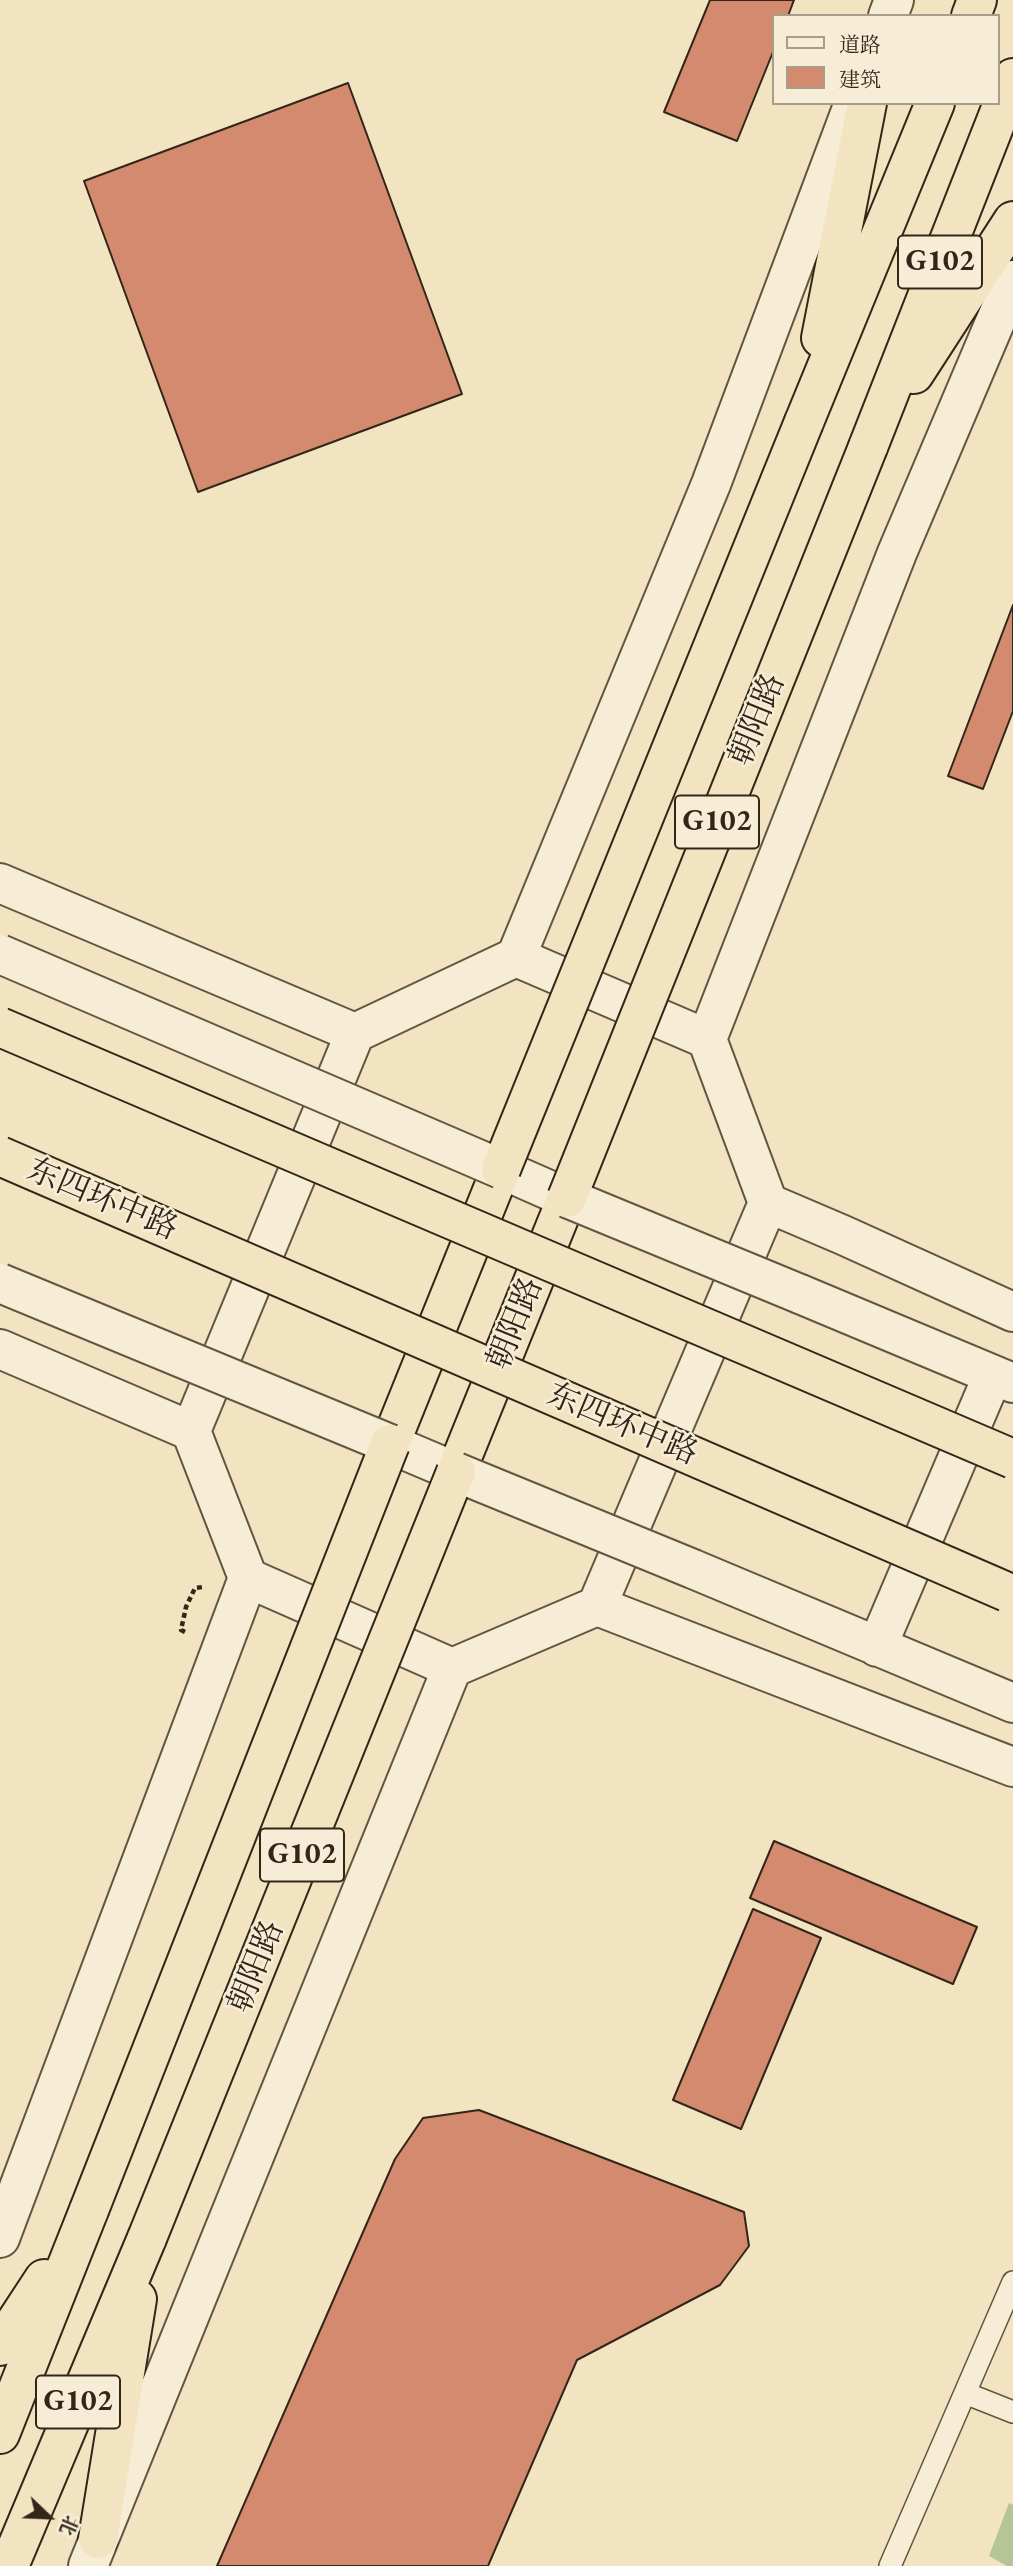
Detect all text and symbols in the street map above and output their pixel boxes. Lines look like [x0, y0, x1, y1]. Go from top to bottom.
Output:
legend [772, 14, 999, 105]
text: 道路 [839, 31, 881, 58]
text: 建筑 [839, 66, 881, 93]
road number: G102 [898, 236, 982, 288]
street label: 朝阳路 [722, 668, 794, 772]
road number: G102 [675, 796, 759, 848]
street label: 东四环中路 [21, 1151, 183, 1249]
street label: 朝阳路 [480, 1272, 552, 1376]
street label: 东四环中路 [541, 1376, 703, 1474]
road number: G102 [260, 1828, 344, 1882]
street label: 朝阳路 [221, 1915, 293, 2019]
road number: G102 [36, 2376, 120, 2428]
north arrow [14, 2482, 84, 2552]
text: 北 [54, 2512, 84, 2539]

